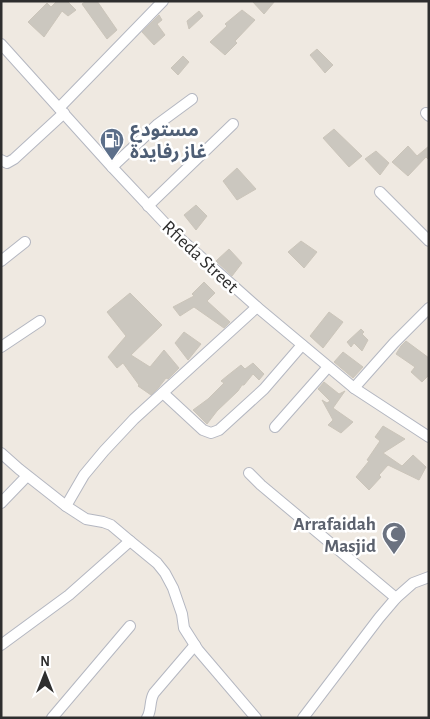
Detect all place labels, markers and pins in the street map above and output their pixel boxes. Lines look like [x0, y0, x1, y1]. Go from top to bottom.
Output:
place label: مستودع غاز رفايدة [130, 121, 207, 163]
fuel station icon: مستودع غاز رفايدة [99, 127, 125, 161]
place label: Arrafaidah Masjid [293, 515, 376, 556]
mosque icon: Arrafaidah Masjid [381, 521, 407, 555]

